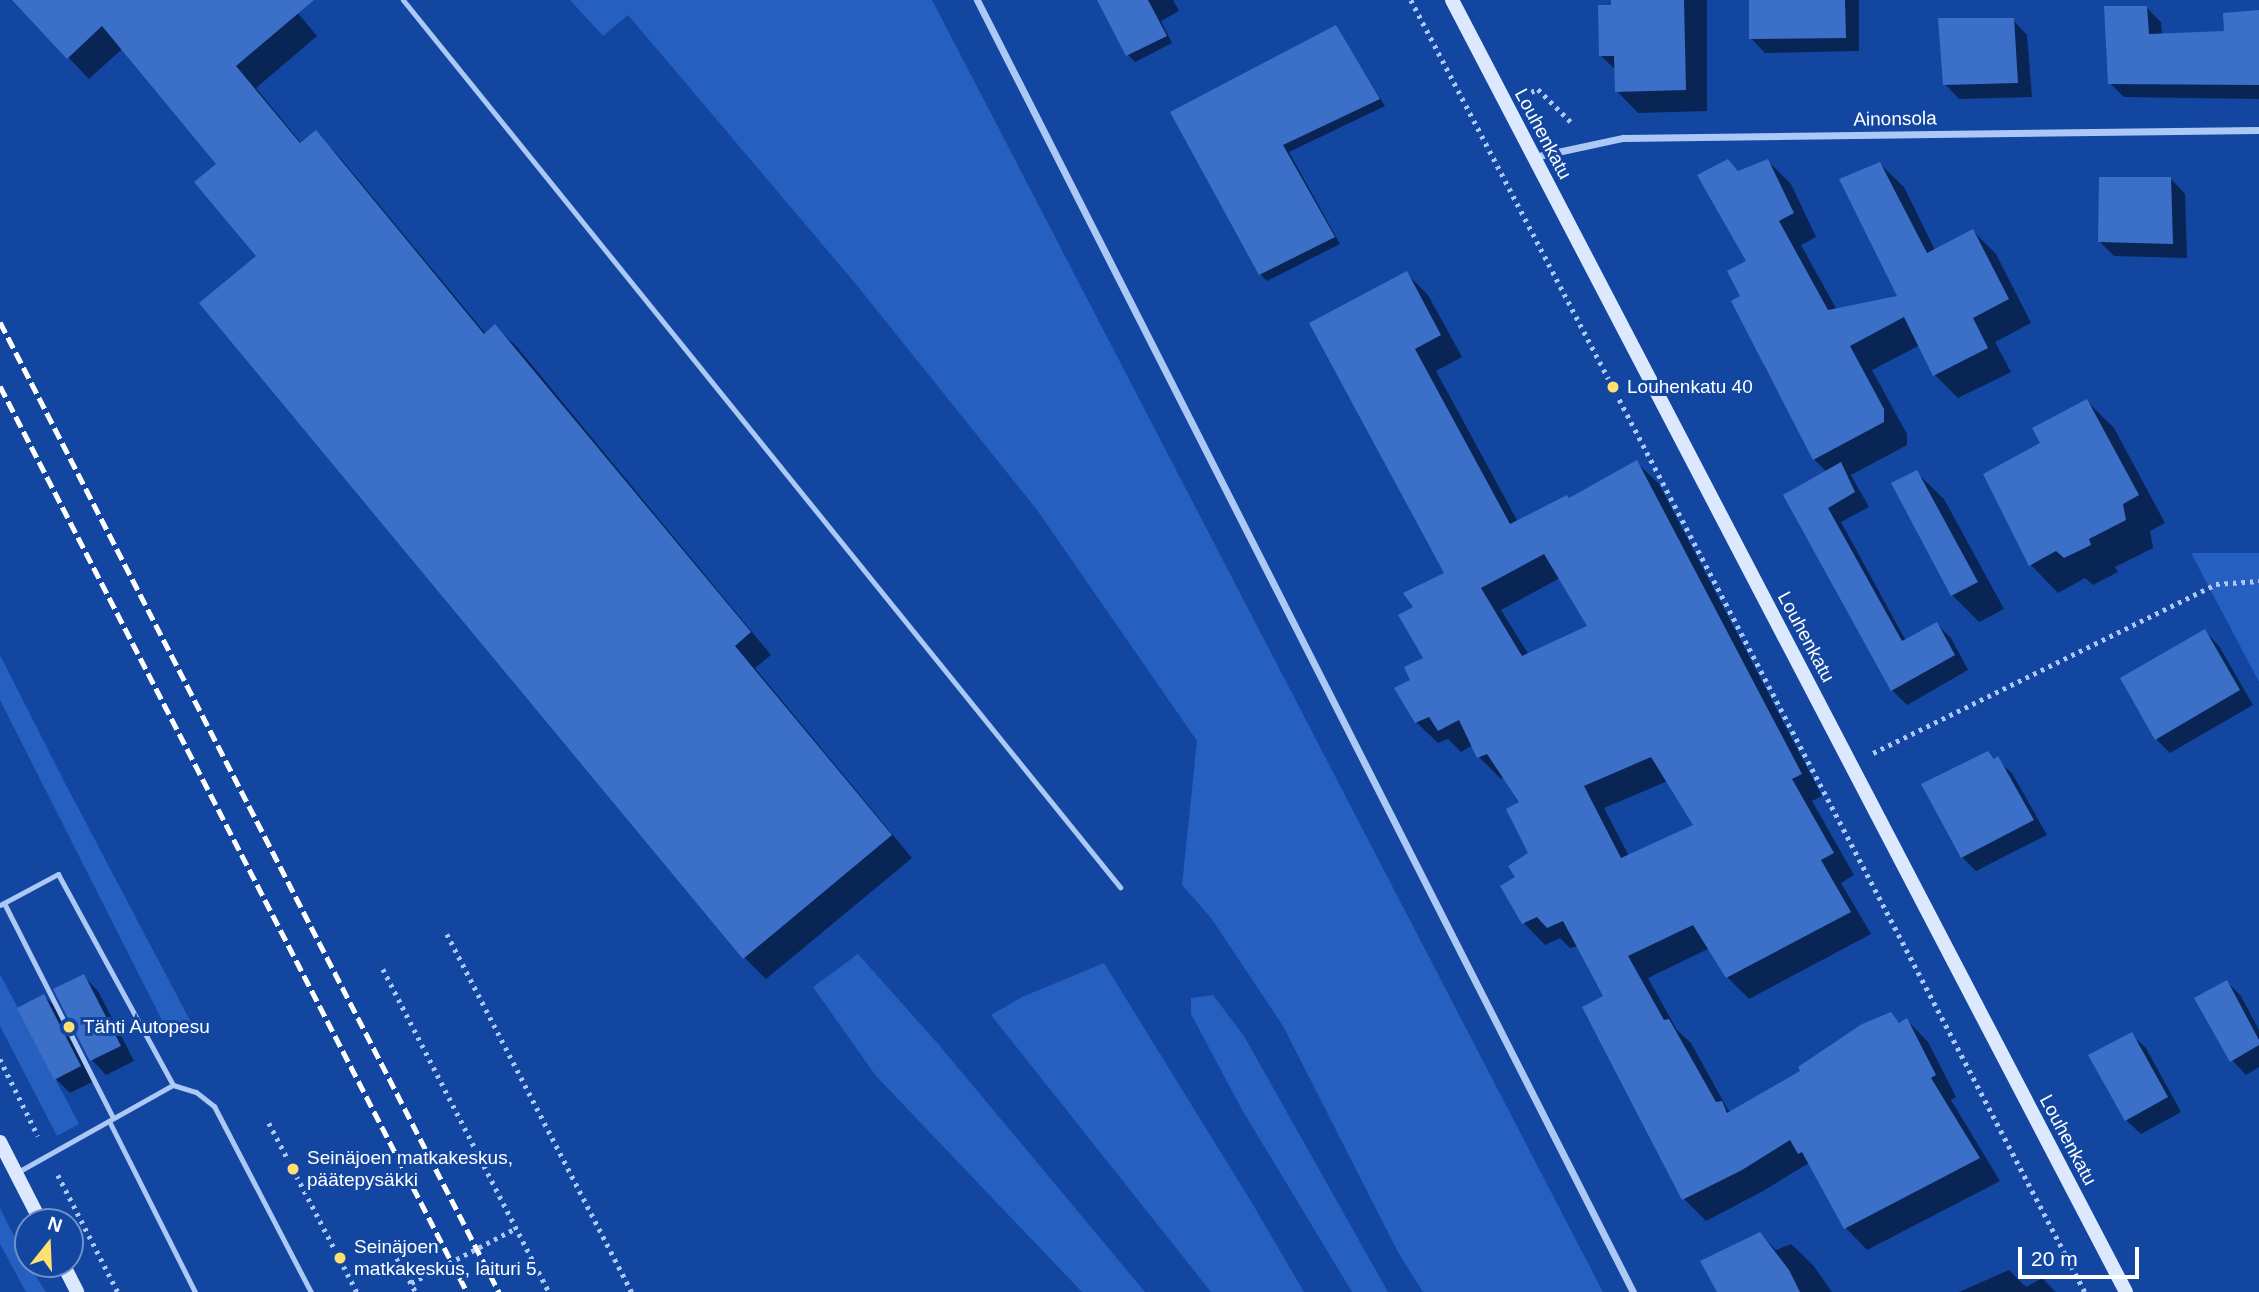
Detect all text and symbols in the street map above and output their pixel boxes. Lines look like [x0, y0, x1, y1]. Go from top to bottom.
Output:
street label: Louhenkatu [1510, 85, 1576, 183]
street label: Ainonsola [1853, 107, 1937, 131]
place label: Louhenkatu 40 [1627, 376, 1753, 398]
marker: Louhenkatu 40 [1605, 379, 1621, 395]
street label: Louhenkatu [1773, 588, 1839, 686]
place label: Tähti Autopesu [83, 1016, 211, 1038]
marker: Tähti Autopesu [61, 1019, 77, 1035]
street label: Louhenkatu [2035, 1091, 2101, 1189]
place label: Seinäjoen matkakeskus, päätepysäkki [307, 1147, 513, 1191]
marker: Seinäjoen matkakeskus, päätepysäkki [285, 1161, 301, 1177]
north arrow [14, 1208, 84, 1278]
text: N [45, 1212, 65, 1237]
scale bar [2021, 1232, 2142, 1276]
place label: Seinäjoen matkakeskus, laituri 5 [354, 1236, 537, 1280]
text: 20 m [2031, 1247, 2078, 1270]
marker: Seinäjoen matkakeskus, laituri 5 [332, 1250, 348, 1266]

